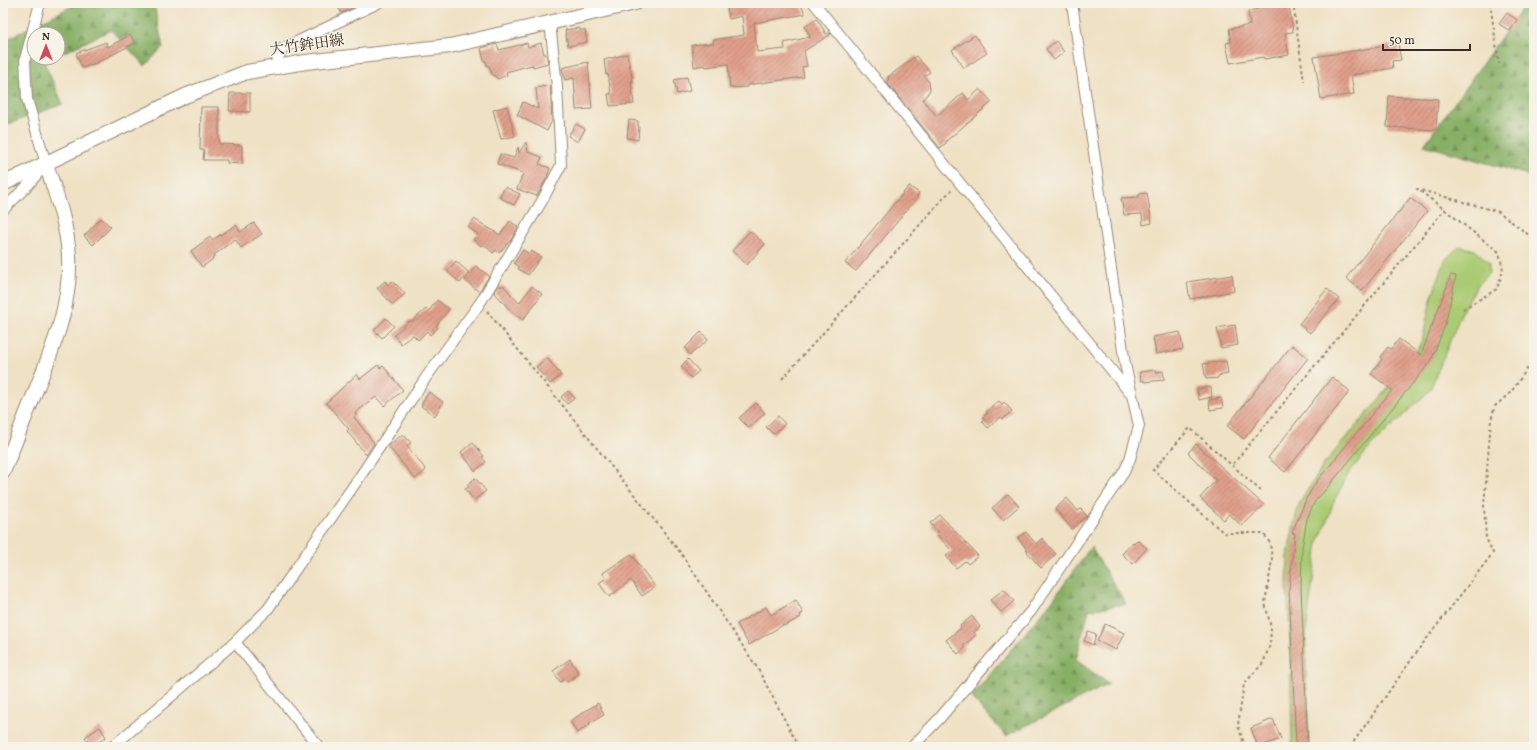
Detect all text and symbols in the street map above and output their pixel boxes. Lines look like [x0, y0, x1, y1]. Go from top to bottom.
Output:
north arrow [26, 26, 66, 66]
scale bar [1383, 26, 1470, 52]
text: N [42, 30, 50, 45]
street label: 大竹鉾田線 [268, 30, 346, 62]
text: 50 m [1389, 33, 1415, 49]

